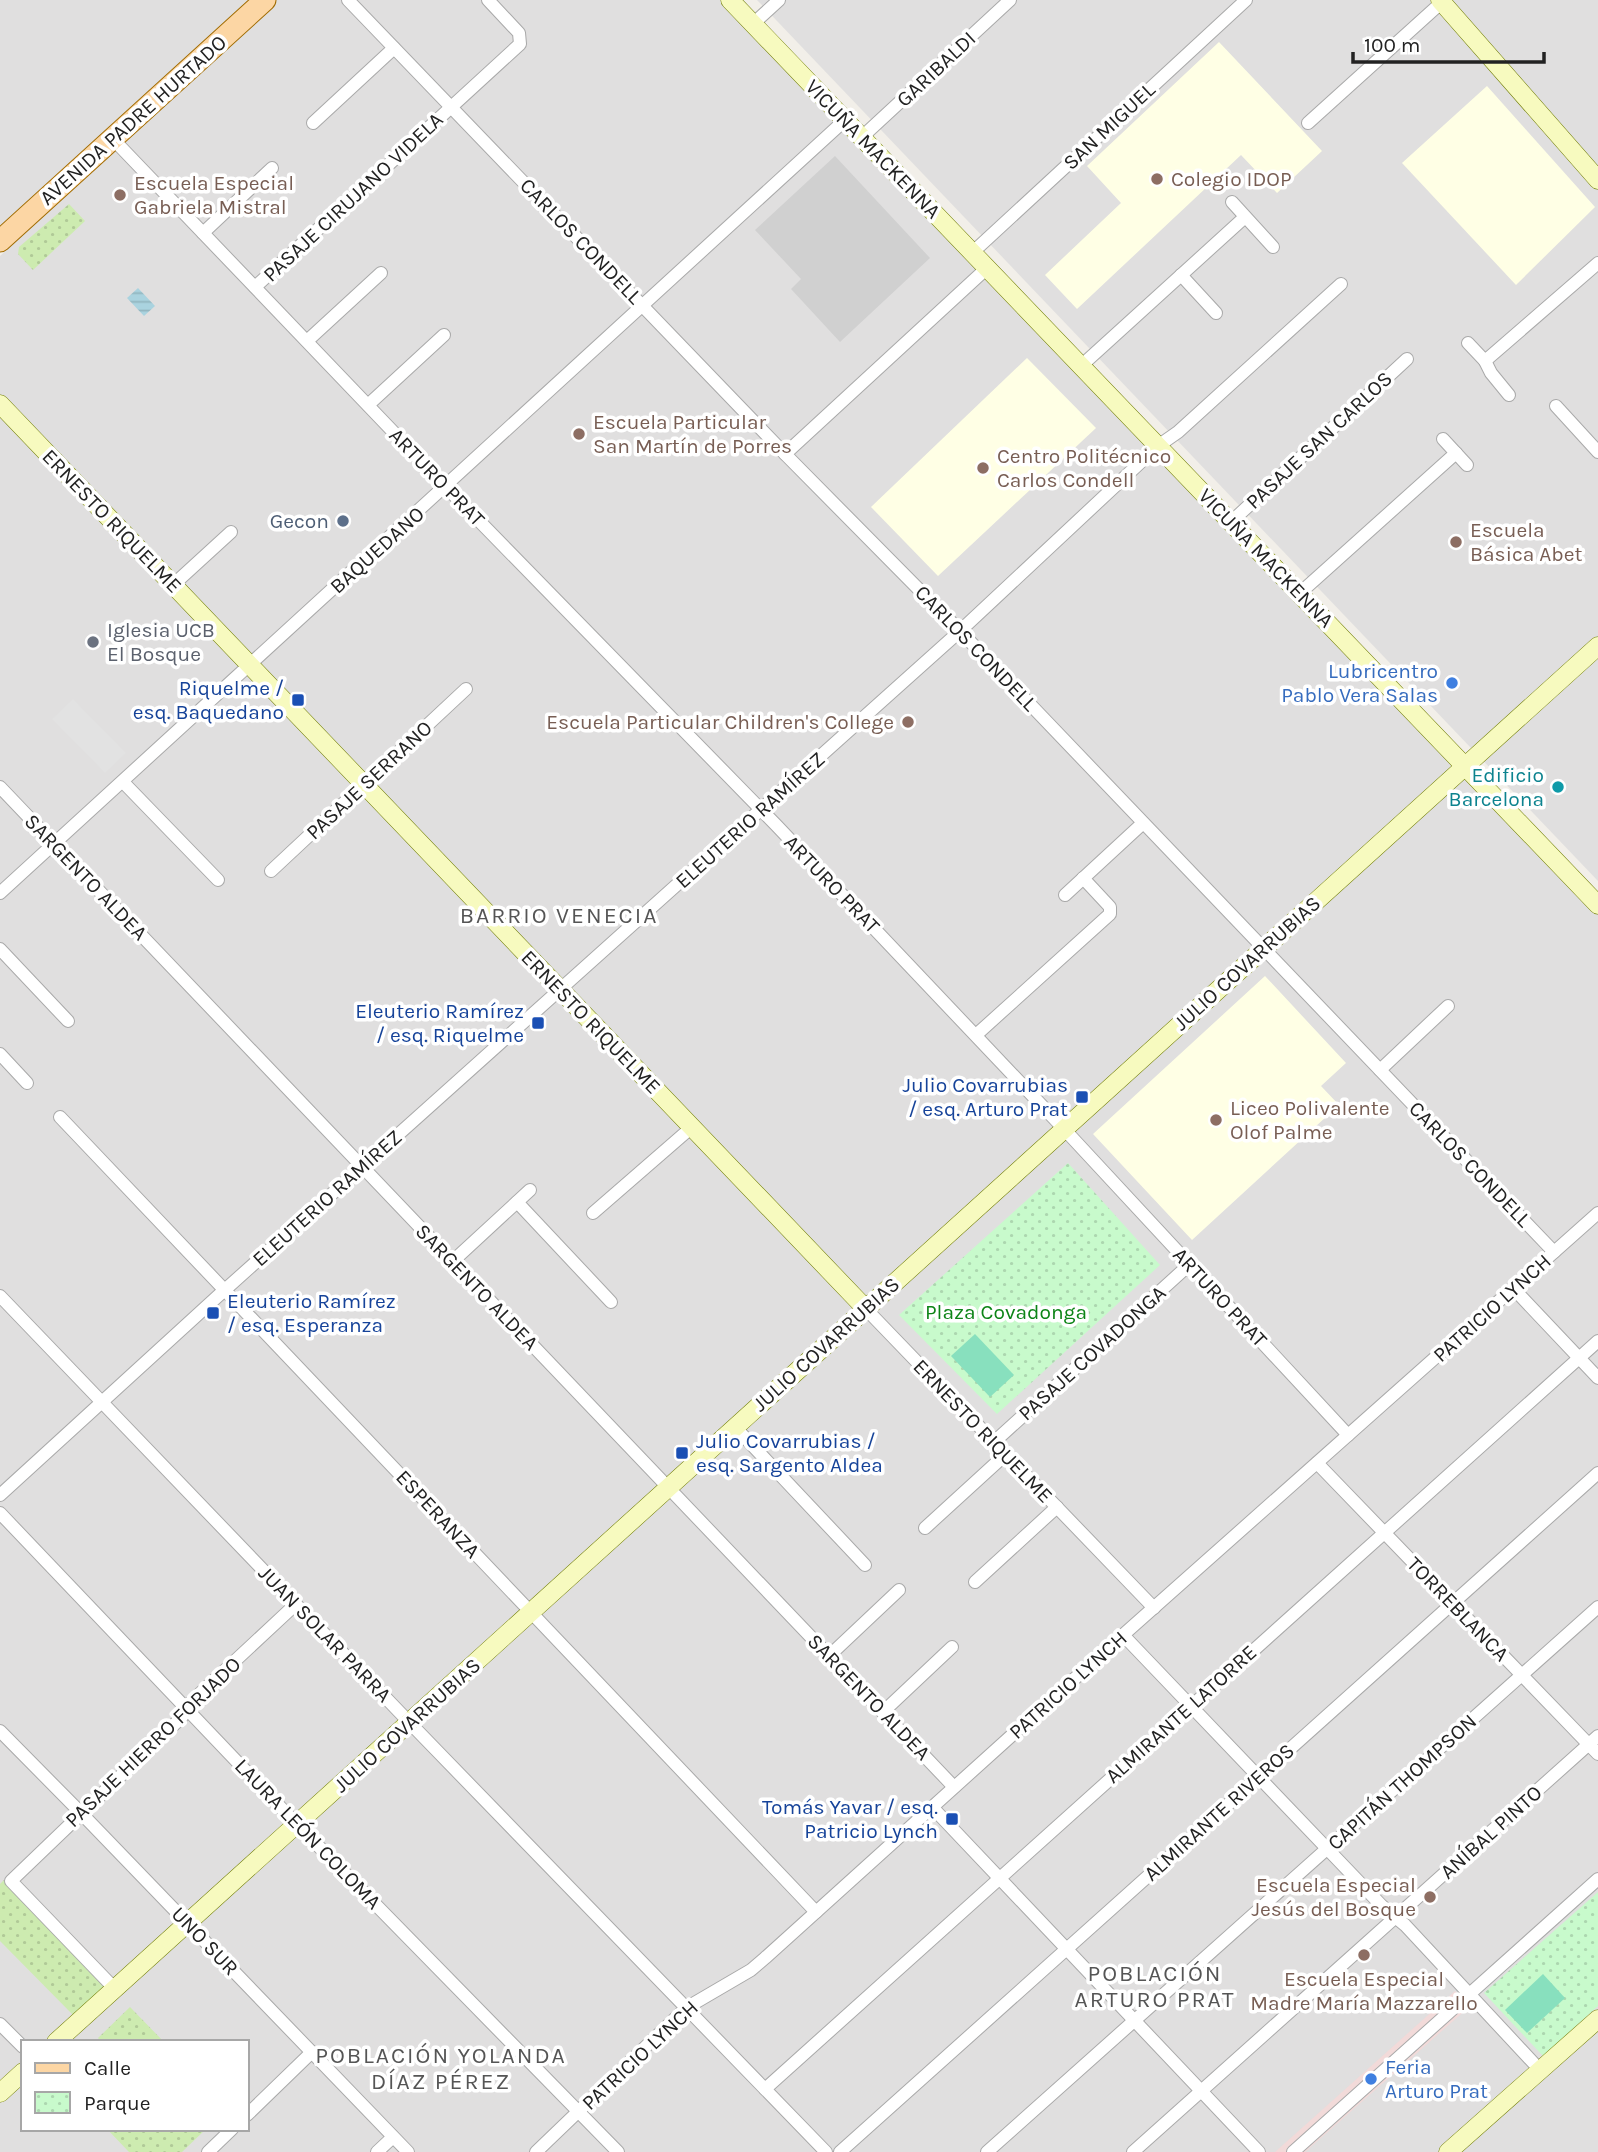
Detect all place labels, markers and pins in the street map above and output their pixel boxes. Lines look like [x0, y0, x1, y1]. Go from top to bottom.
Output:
place label: Colegio IDOP [1171, 167, 1292, 191]
place label: Escuela Especial Gabriela Mistral [134, 171, 294, 219]
marker: Colegio IDOP [1149, 171, 1165, 187]
marker: Escuela Especial Gabriela Mistral [112, 187, 128, 203]
place label: Escuela Particular San Martín de Porres [593, 410, 792, 458]
marker: Escuela Particular San Martín de Porres [571, 426, 587, 442]
place label: Centro Politécnico Carlos Condell [997, 444, 1171, 492]
marker: Centro Politécnico Carlos Condell [975, 460, 991, 476]
place label: Gecon [270, 509, 329, 533]
marker: Gecon [335, 513, 351, 529]
place label: Escuela Básica Abet [1470, 518, 1583, 566]
marker: Escuela Básica Abet [1448, 534, 1464, 550]
place label: Iglesia UCB El Bosque [107, 618, 215, 666]
marker: Iglesia UCB El Bosque [85, 634, 101, 650]
place label: Lubricentro Pablo Vera Salas [1281, 659, 1438, 707]
marker: Lubricentro Pablo Vera Salas [1444, 675, 1460, 691]
place label: Riquelme / esq. Baquedano [133, 676, 284, 724]
marker: Riquelme / esq. Baquedano [290, 692, 306, 708]
place label: Escuela Particular Children's College [546, 710, 894, 734]
marker: Escuela Particular Children's College [900, 714, 916, 730]
place label: Edificio Barcelona [1449, 763, 1544, 811]
marker: Edificio Barcelona [1550, 779, 1566, 795]
place label: Eleuterio Ramírez / esq. Riquelme [355, 999, 524, 1047]
marker: Eleuterio Ramírez / esq. Riquelme [530, 1015, 546, 1031]
place label: Julio Covarrubias / esq. Arturo Prat [903, 1073, 1068, 1121]
marker: Julio Covarrubias / esq. Arturo Prat [1074, 1089, 1090, 1105]
place label: Liceo Polivalente Olof Palme [1230, 1096, 1390, 1144]
marker: Liceo Polivalente Olof Palme [1208, 1112, 1224, 1128]
place label: Eleuterio Ramírez / esq. Esperanza [227, 1289, 396, 1337]
marker: Eleuterio Ramírez / esq. Esperanza [205, 1305, 221, 1321]
place label: Julio Covarrubias / esq. Sargento Aldea [696, 1429, 883, 1477]
marker: Julio Covarrubias / esq. Sargento Aldea [674, 1445, 690, 1461]
place label: Tomás Yavar / esq. Patricio Lynch [762, 1795, 938, 1843]
marker: Tomás Yavar / esq. Patricio Lynch [944, 1811, 960, 1827]
place label: Escuela Especial Jesús del Bosque [1252, 1873, 1416, 1921]
marker: Escuela Especial Jesús del Bosque [1422, 1889, 1438, 1905]
marker: Escuela Especial Madre María Mazzarello [1356, 1947, 1372, 1963]
place label: Escuela Especial Madre María Mazzarello [1250, 1967, 1478, 2015]
place label: Feria Arturo Prat [1385, 2055, 1488, 2103]
marker: Feria Arturo Prat [1363, 2071, 1379, 2087]

